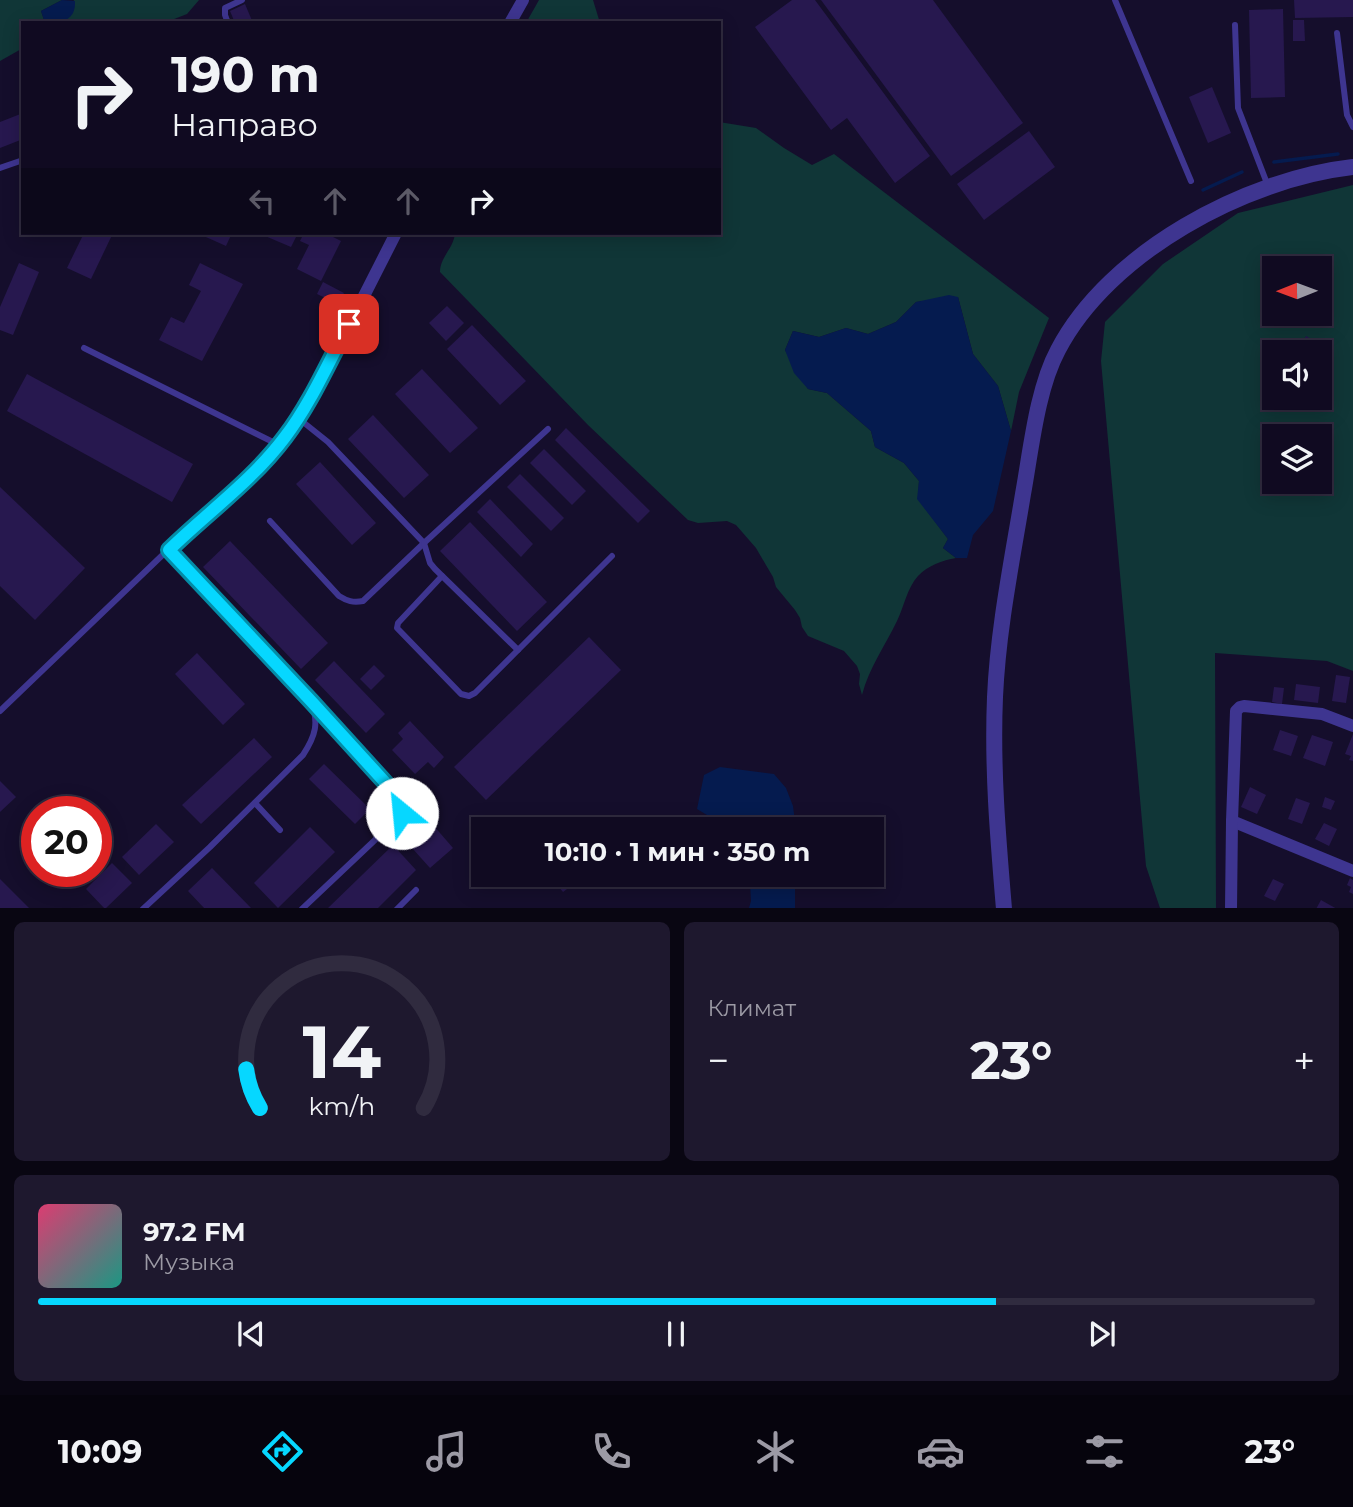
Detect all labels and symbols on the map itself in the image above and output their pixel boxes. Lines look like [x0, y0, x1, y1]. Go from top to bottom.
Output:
north arrow [1262, 256, 1332, 326]
pin [319, 294, 379, 354]
position arrow [365, 776, 439, 850]
speed limit sign: 20 [21, 796, 112, 887]

